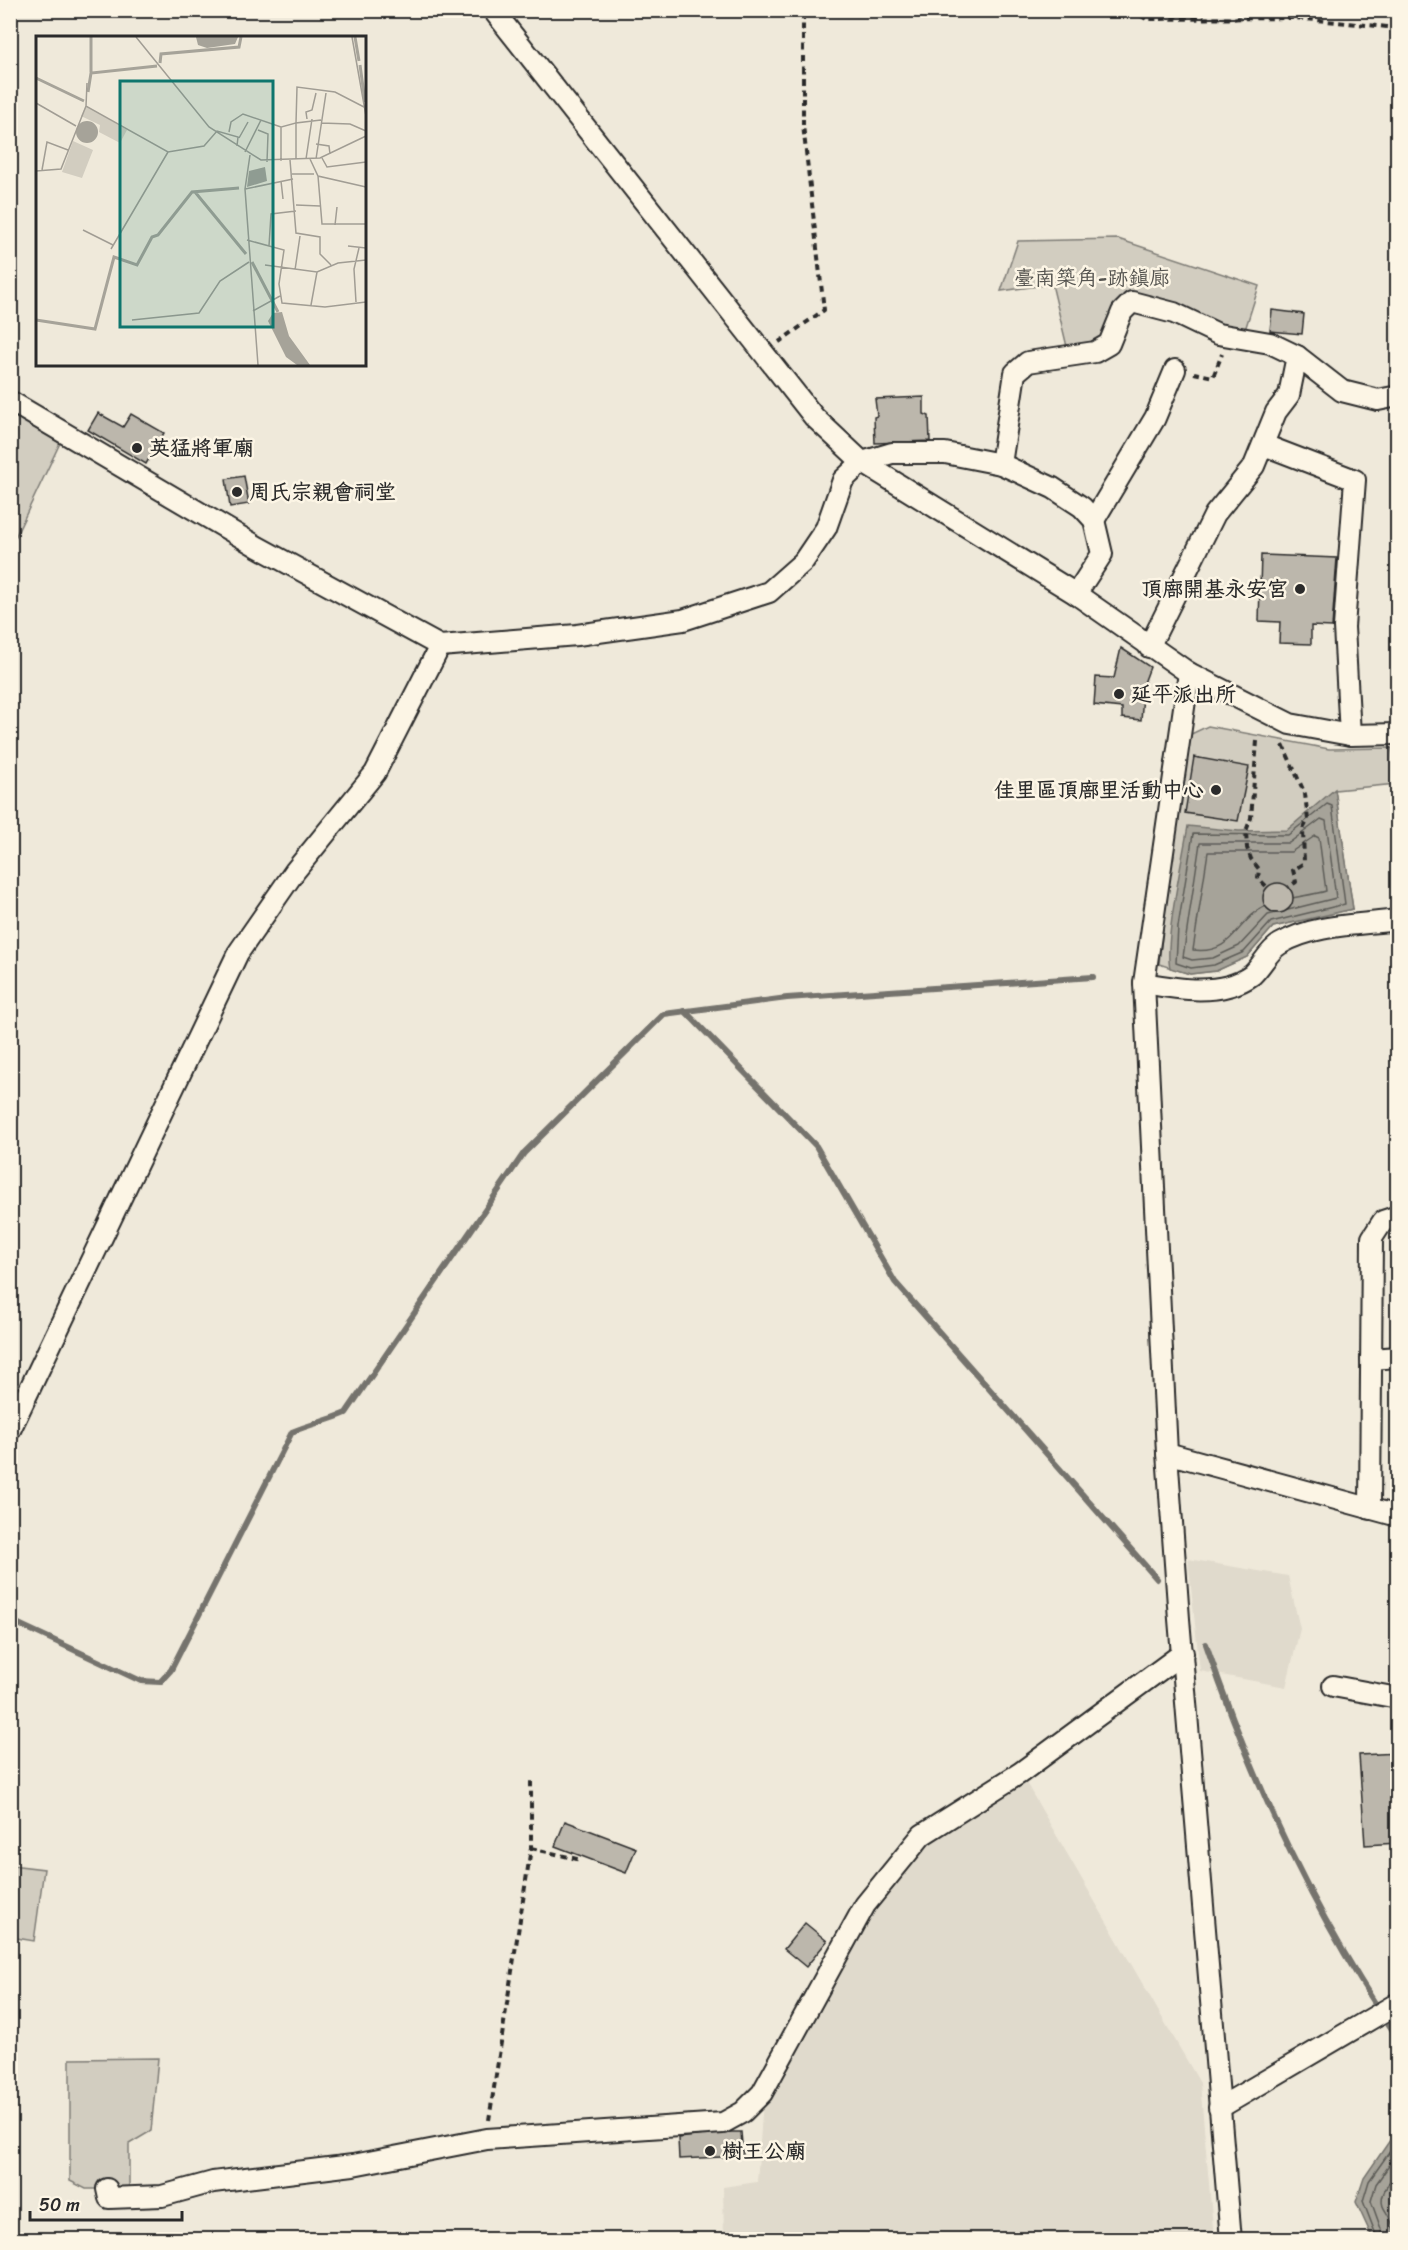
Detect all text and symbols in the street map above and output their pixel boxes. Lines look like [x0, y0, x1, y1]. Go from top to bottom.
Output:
inset map [36, 36, 366, 366]
park label: 臺南築角-跡鎮廊 [1014, 259, 1170, 297]
place label: 英猛將軍廟 [149, 429, 254, 467]
marker: 英猛將軍廟 [130, 441, 144, 455]
place label: 周氏宗親會祠堂 [249, 473, 396, 511]
marker: 周氏宗親會祠堂 [230, 485, 244, 499]
place label: 頂廍開基永安宮 [1141, 570, 1288, 608]
marker: 頂廍開基永安宮 [1293, 582, 1307, 596]
place label: 延平派出所 [1131, 675, 1236, 713]
marker: 延平派出所 [1112, 687, 1126, 701]
place label: 佳里區頂廍里活動中心 [994, 771, 1204, 809]
marker: 佳里區頂廍里活動中心 [1209, 783, 1223, 797]
place label: 樹王公廟 [722, 2132, 806, 2170]
marker: 樹王公廟 [703, 2144, 717, 2158]
scale bar [30, 2184, 182, 2222]
text: 50 m [39, 2189, 80, 2221]

